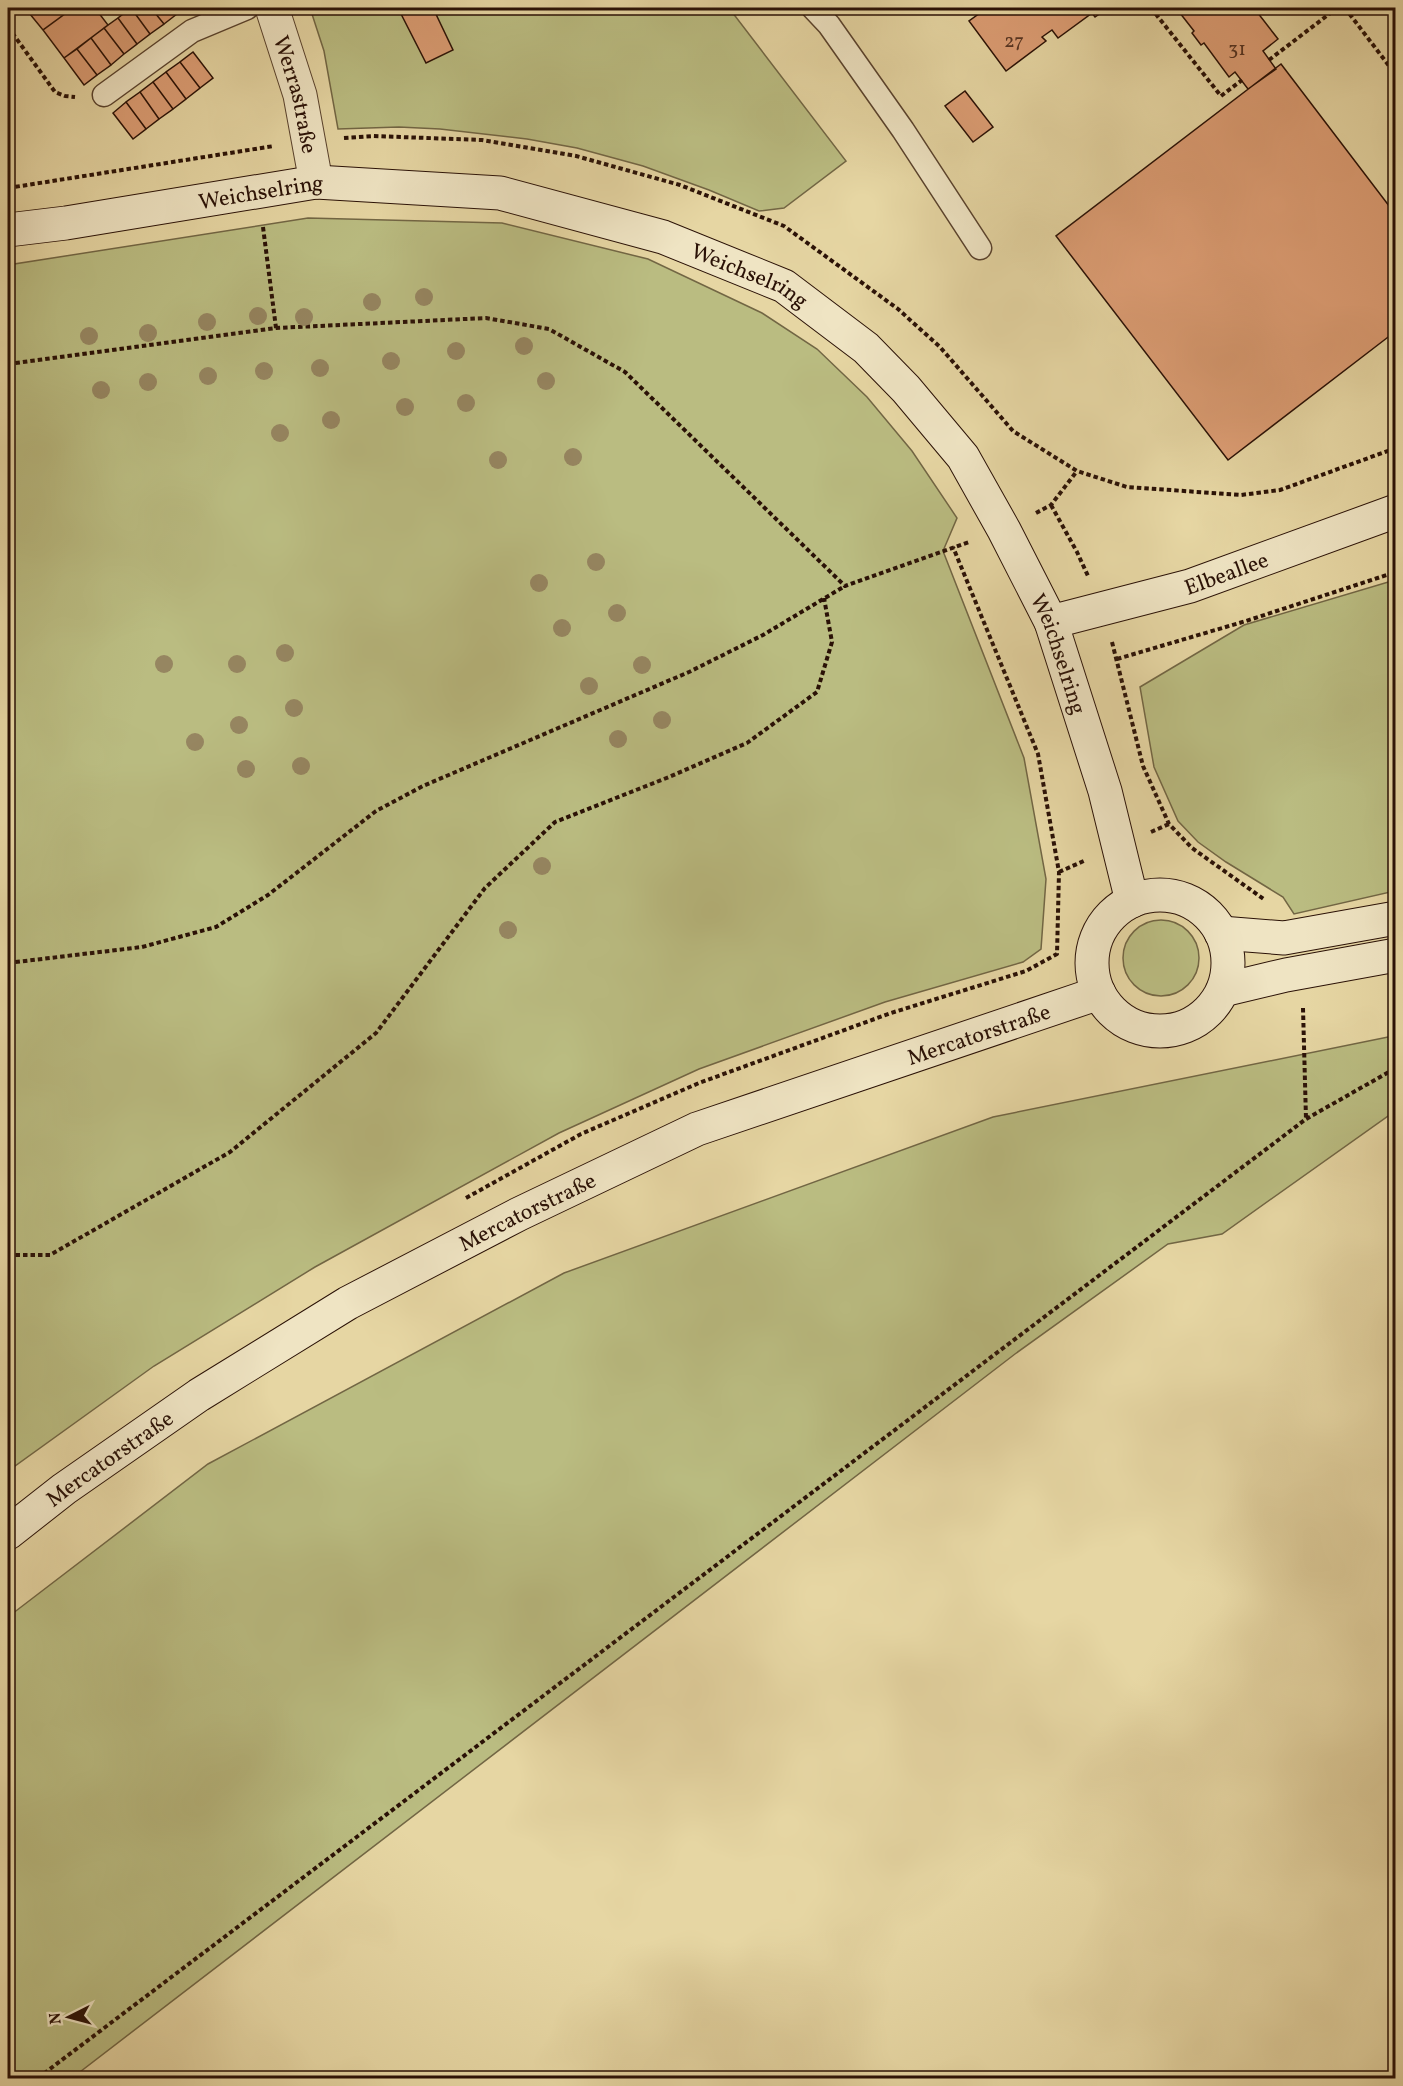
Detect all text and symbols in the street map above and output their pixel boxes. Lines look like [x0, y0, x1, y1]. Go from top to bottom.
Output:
house number: 27 [1004, 28, 1024, 56]
street label: Werrastraße [264, 32, 323, 156]
house number: 31 [1228, 36, 1246, 64]
street label: Weichselring [196, 169, 324, 219]
street label: Weichselring [686, 237, 814, 317]
street label: Elbeallee [1181, 546, 1273, 605]
street label: Weichselring [1021, 589, 1093, 719]
street label: Mercatorstraße [903, 997, 1055, 1075]
street label: Mercatorstraße [454, 1166, 602, 1261]
street label: Mercatorstraße [40, 1404, 181, 1516]
north arrow [39, 1987, 99, 2047]
text: N [44, 2011, 68, 2025]

